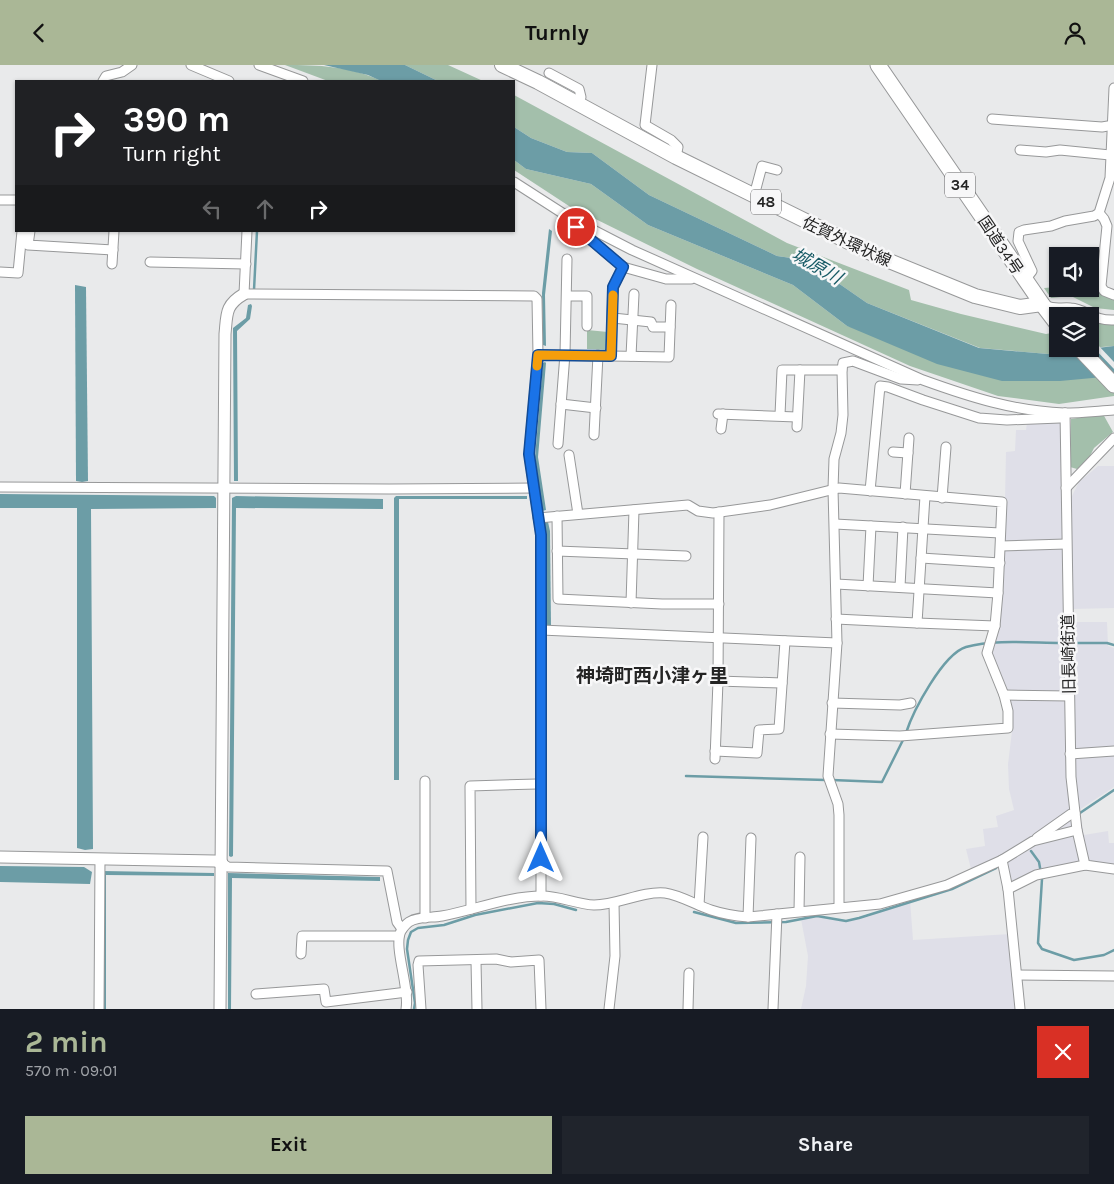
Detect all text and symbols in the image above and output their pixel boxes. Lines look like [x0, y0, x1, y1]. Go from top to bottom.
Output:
icon: back [25, 19, 53, 47]
icon: person [1061, 19, 1089, 47]
text: Turnly [525, 20, 589, 46]
text: 390 m [123, 99, 230, 140]
icon: right [40, 100, 105, 165]
text: Turn right [123, 141, 221, 167]
road number: 34 [945, 173, 975, 197]
road number: 48 [751, 189, 781, 215]
icon: left [198, 195, 226, 223]
icon: ahead [251, 195, 279, 223]
icon: right [304, 195, 332, 223]
pin [555, 206, 597, 248]
street label: 国道34号 [974, 212, 1027, 278]
icon: arrive [562, 213, 590, 241]
street label: 佐賀外環状線 [799, 213, 894, 270]
water label: 城原川 [788, 243, 848, 290]
map controls [1049, 247, 1099, 357]
button: sound [1049, 247, 1099, 297]
button: layers [1049, 307, 1099, 357]
street label: 旧長崎街道 [1058, 614, 1079, 694]
district label: 神埼町西小津ヶ里 [576, 665, 728, 687]
position arrow [514, 831, 566, 883]
text: 2 min [25, 1024, 108, 1060]
button: close [1037, 1026, 1089, 1078]
text: 570 m · 09:01 [25, 1061, 118, 1080]
button: Exit [25, 1116, 552, 1174]
button: Share [562, 1116, 1089, 1174]

